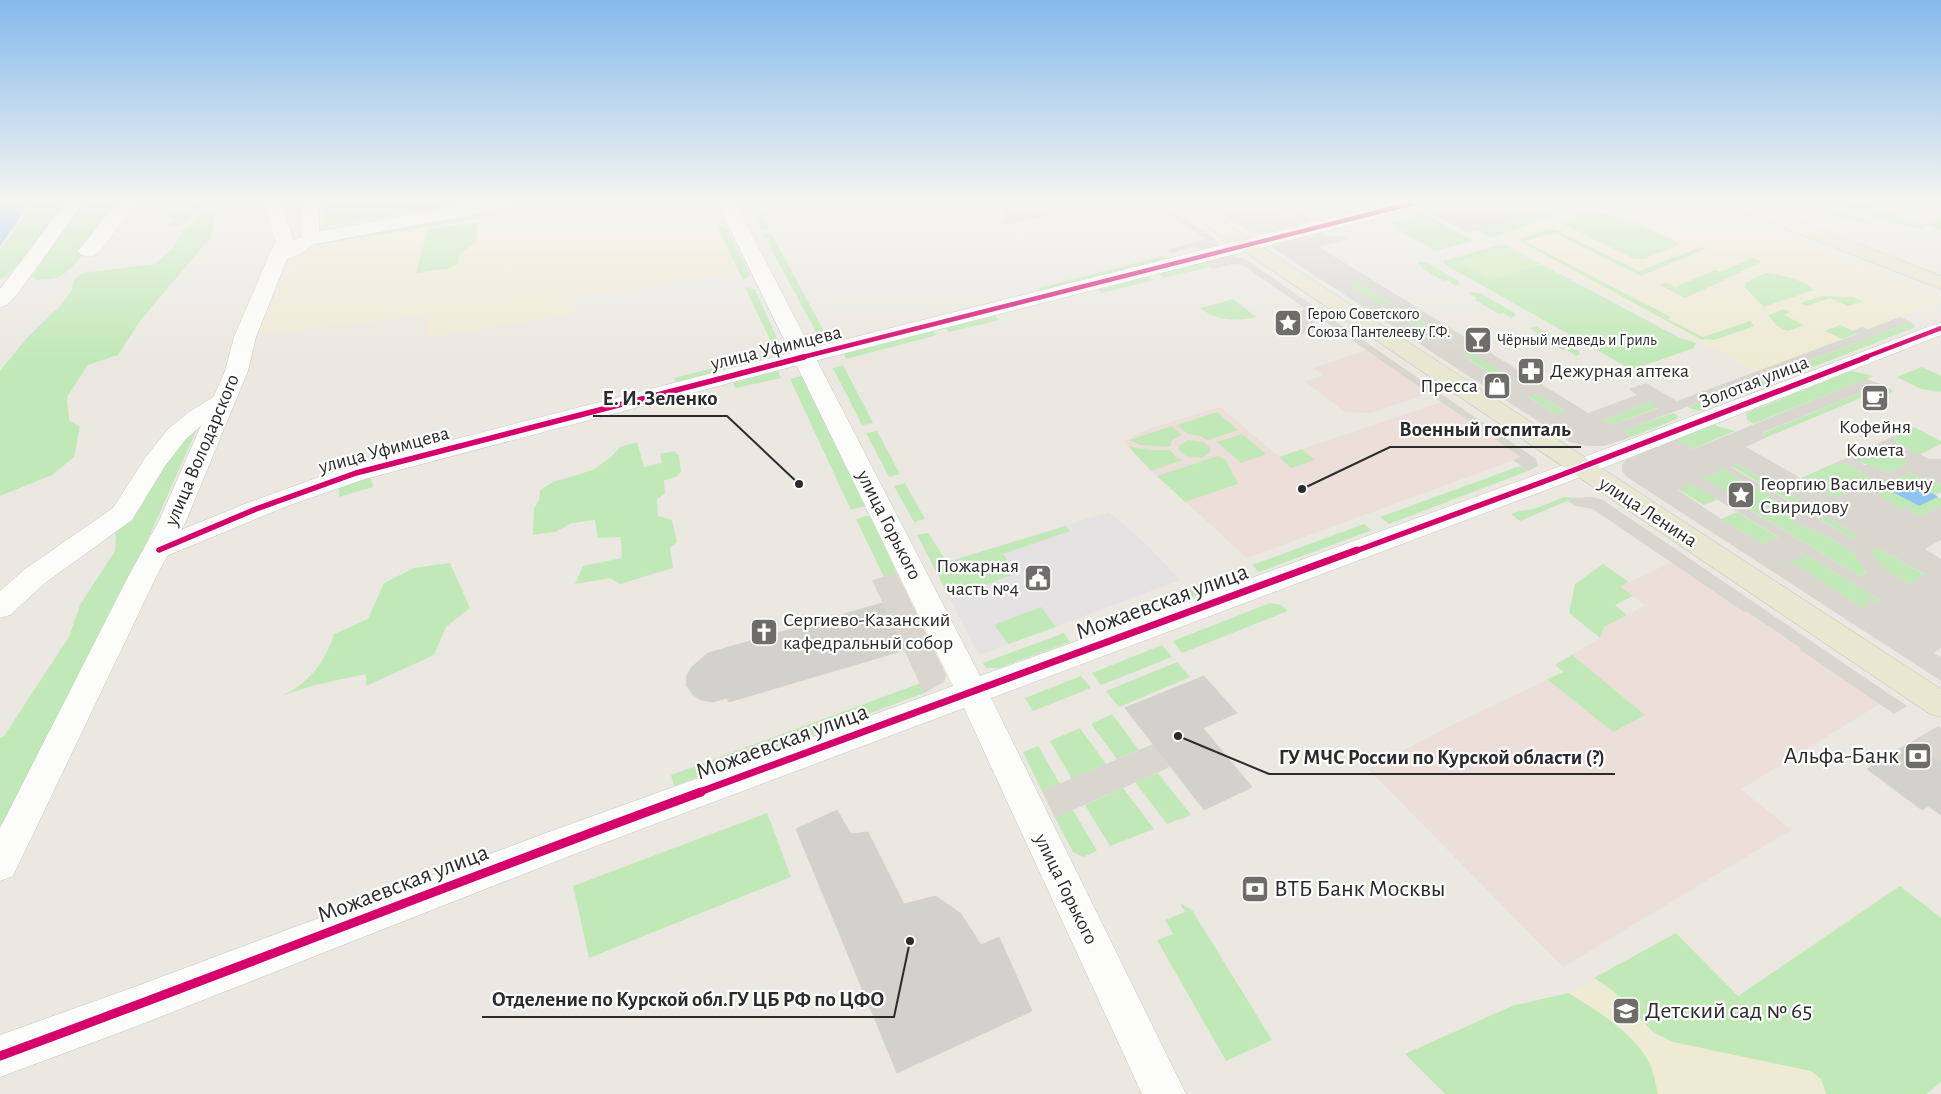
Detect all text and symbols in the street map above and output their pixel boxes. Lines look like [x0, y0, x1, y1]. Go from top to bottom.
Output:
place label: Герою Советского Союза Пантелееву Г.Ф. [1307, 306, 1451, 341]
place icon: Герою Советского Союза Пантелееву Г.Ф. [1273, 308, 1303, 338]
street label: улица Уфимцева [708, 322, 843, 374]
bar icon: Чёрный медведь и Гриль [1463, 325, 1493, 355]
place label: Чёрный медведь и Гриль [1497, 332, 1657, 348]
street label: Золотая улица [1697, 352, 1811, 412]
pharmacy icon: Дежурная аптека [1516, 356, 1546, 386]
place label: Дежурная аптека [1550, 361, 1689, 381]
street label: улица Володарского [161, 371, 243, 529]
shop icon: Пресса [1482, 371, 1512, 401]
place label: Пресса [1420, 376, 1478, 396]
callout: Е. И. Зеленко [593, 380, 727, 416]
cafe icon: Кофейня Комета [1860, 383, 1890, 413]
text: Е. И. Зеленко [603, 388, 717, 409]
callout: Военный госпиталь [1390, 411, 1581, 447]
place label: Кофейня Комета [1839, 417, 1911, 460]
text: Военный госпиталь [1399, 419, 1571, 440]
street label: улица Уфимцева [316, 423, 451, 477]
street label: улица Горького [852, 466, 925, 583]
street label: улица Ленина [1595, 472, 1701, 551]
place label: Георгию Васильевичу Свиридову [1760, 474, 1933, 517]
place icon: Георгию Васильевичу Свиридову [1726, 480, 1756, 510]
place label: Пожарная часть №4 [936, 556, 1019, 599]
street label: Можаевская улица [1073, 560, 1251, 644]
public building icon: Пожарная часть №4 [1023, 563, 1053, 593]
place label: Сергиево-Казанский кафедральный собор [783, 610, 953, 653]
church icon: Сергиево-Казанский кафедральный собор [749, 617, 779, 647]
street label: Можаевская улица [693, 700, 871, 784]
callout: ГУ МЧС России по Курской области (?) [1269, 738, 1615, 774]
bank icon: Альфа-Банк [1903, 741, 1933, 771]
place label: Альфа-Банк [1784, 744, 1899, 768]
text: ГУ МЧС России по Курской области (?) [1279, 747, 1605, 768]
street label: улица Горького [1030, 830, 1101, 947]
street label: Можаевская улица [314, 840, 492, 928]
bank icon: ВТБ Банк Москвы [1240, 874, 1270, 904]
place label: ВТБ Банк Москвы [1274, 877, 1446, 901]
callout: Отделение по Курской обл.ГУ ЦБ РФ по ЦФО [482, 981, 894, 1017]
text: Отделение по Курской обл.ГУ ЦБ РФ по ЦФО [492, 989, 884, 1010]
school or university icon: Детский сад № 65 [1611, 996, 1641, 1026]
place label: Детский сад № 65 [1645, 999, 1812, 1023]

